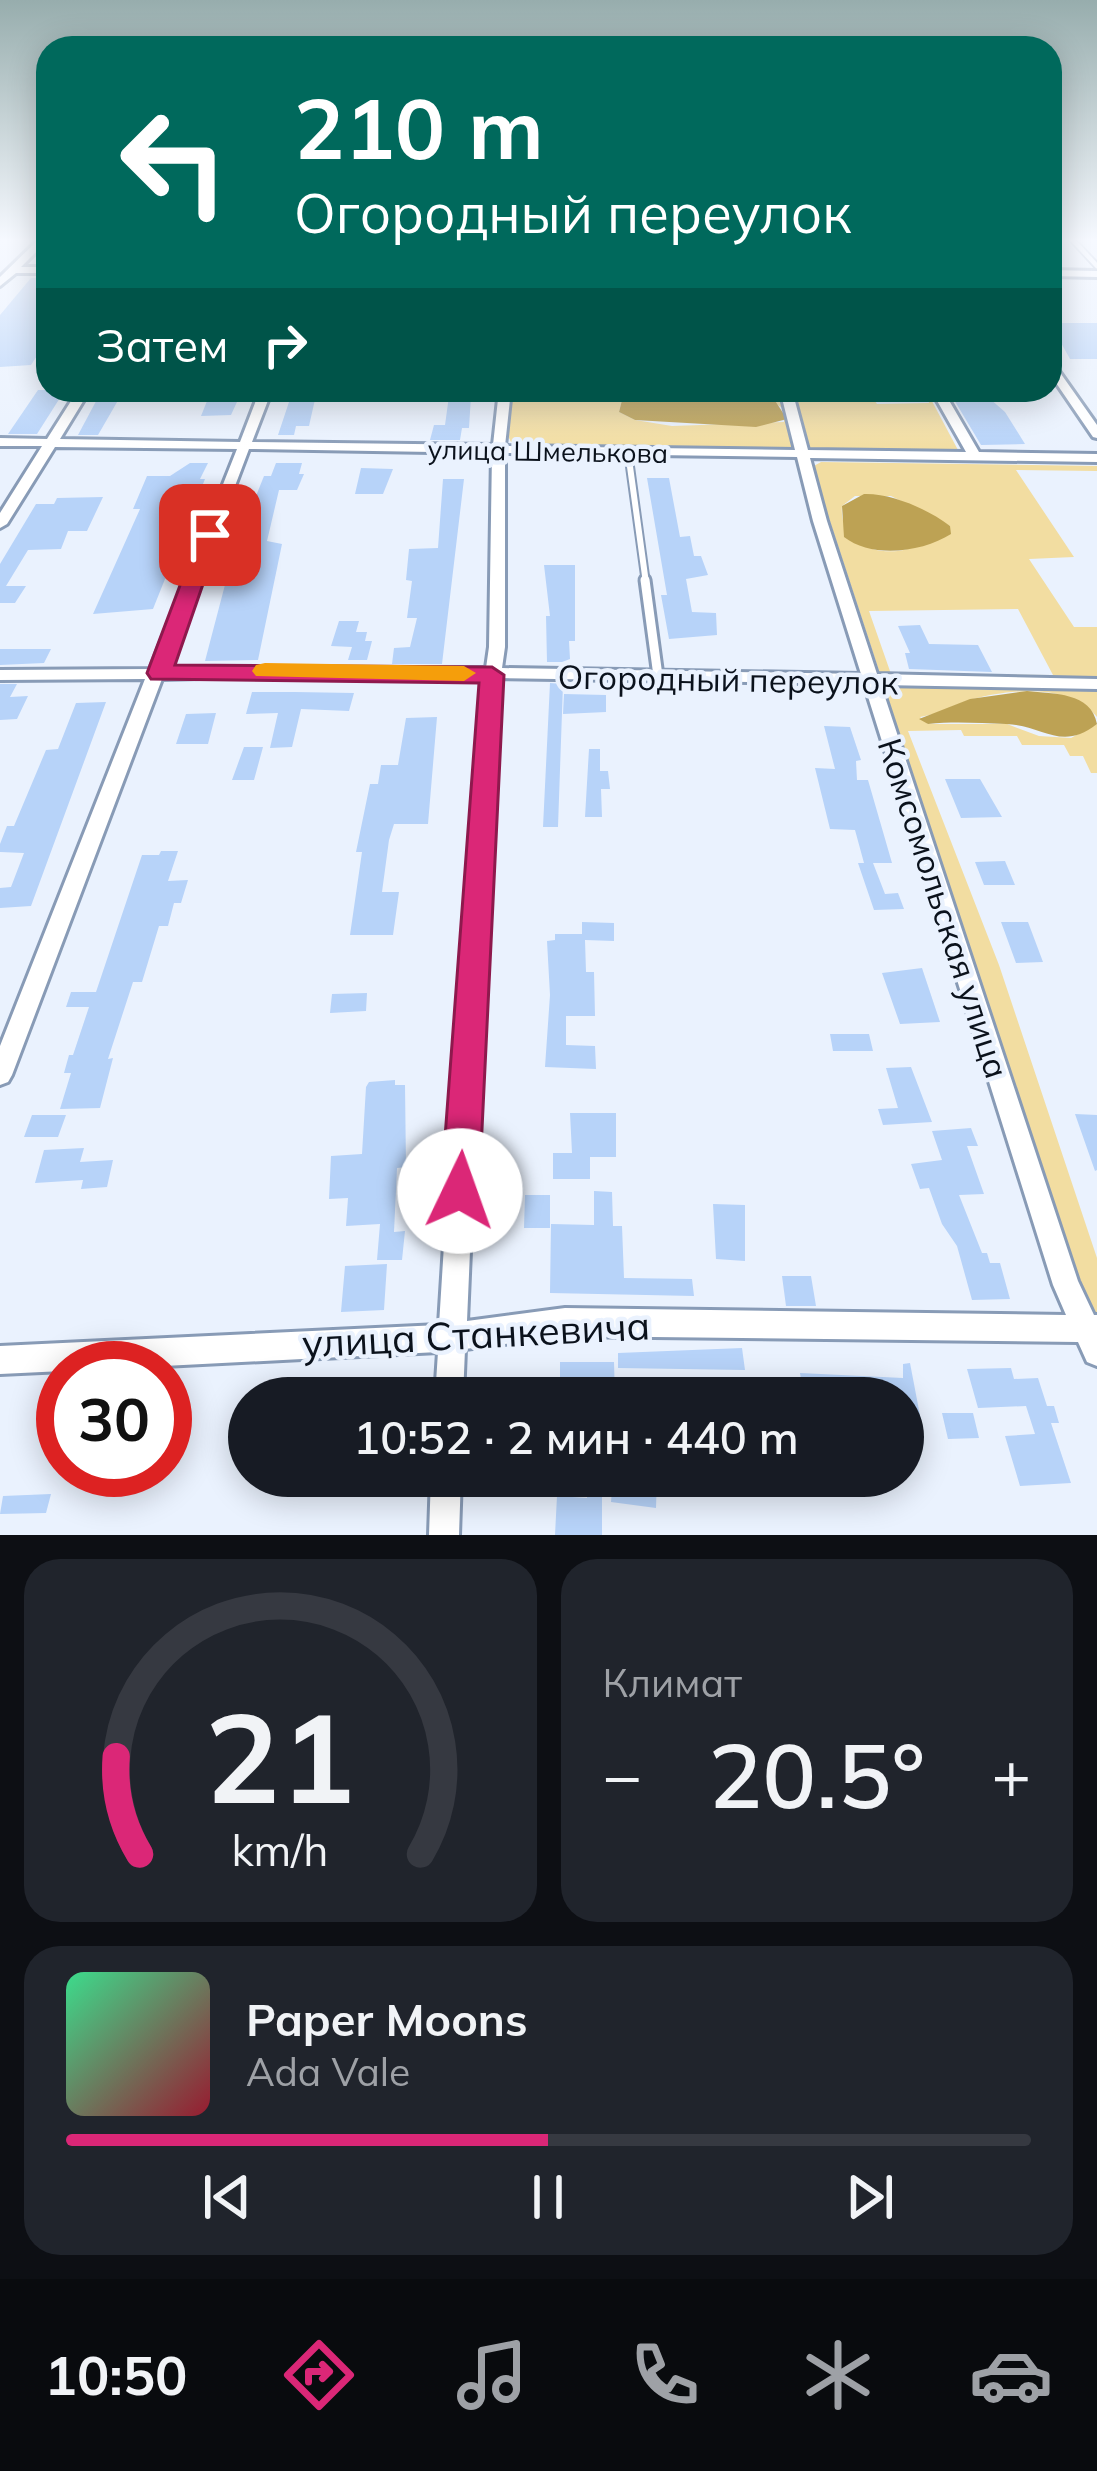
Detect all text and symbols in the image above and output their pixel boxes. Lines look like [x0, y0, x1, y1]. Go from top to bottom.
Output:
text: 210 m [294, 75, 544, 180]
icon: left [96, 84, 252, 240]
text: Огородный переулок [294, 179, 851, 247]
icon: right [252, 312, 318, 378]
text: Затем [96, 317, 228, 373]
street label: улица Шмелькова [427, 432, 669, 470]
pin [159, 484, 261, 586]
icon: arrive [177, 502, 243, 568]
street label: Огородный переулок [557, 656, 899, 702]
street label: Комсомольская улица [870, 733, 1018, 1083]
position arrow [397, 1128, 523, 1254]
street label: улица Станкевича [301, 1300, 651, 1368]
speed limit sign: 30 [36, 1341, 192, 1497]
text: 10:52 · 2 мин · 440 m [353, 1409, 799, 1465]
text: Климат [603, 1658, 742, 1707]
text: 21 [205, 1678, 355, 1834]
text: 20.5° [708, 1718, 925, 1831]
text: − [603, 1733, 642, 1816]
text: + [991, 1733, 1031, 1816]
text: km/h [232, 1822, 329, 1876]
text: Paper Moons [246, 1991, 528, 2047]
text: Ada Vale [246, 2047, 410, 2096]
icon: previous [194, 2164, 260, 2230]
icon: pause [515, 2164, 581, 2230]
icon: next [837, 2164, 903, 2230]
icon: directions [277, 2333, 361, 2417]
icon: music [450, 2333, 534, 2417]
icon: phone [623, 2333, 707, 2417]
icon: climate [796, 2333, 880, 2417]
icon: car [969, 2333, 1053, 2417]
text: 10:50 [45, 2341, 188, 2409]

